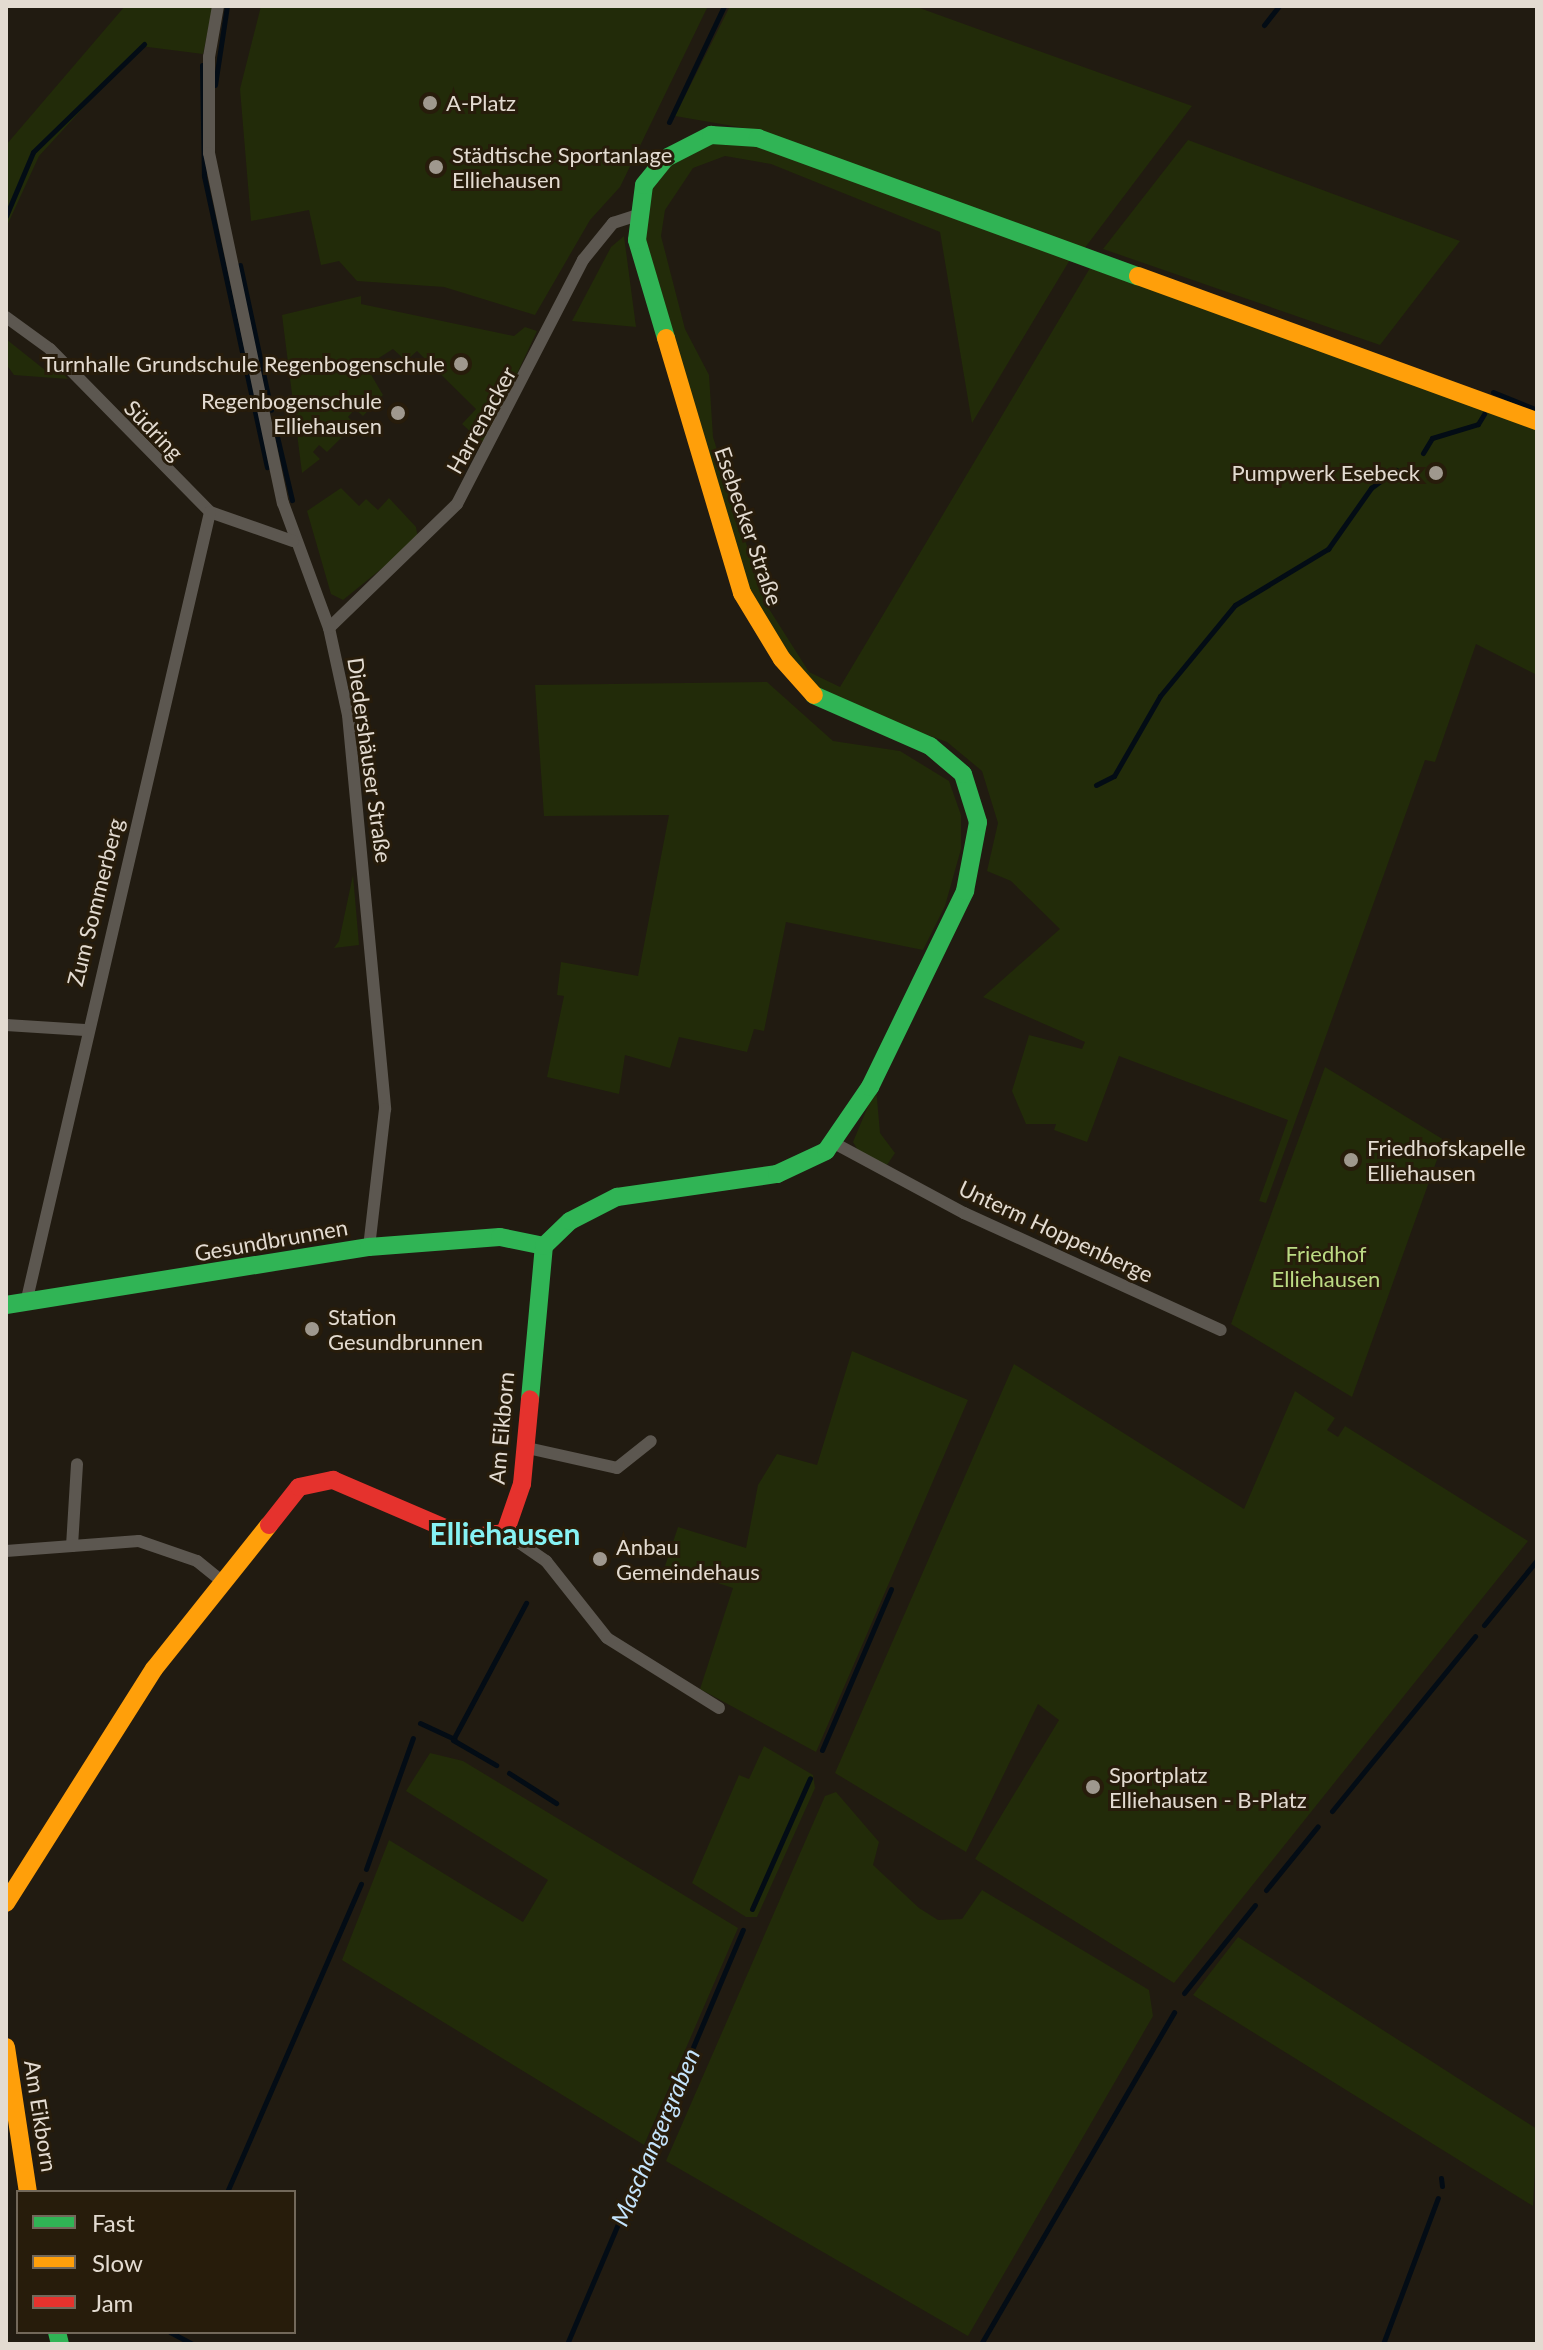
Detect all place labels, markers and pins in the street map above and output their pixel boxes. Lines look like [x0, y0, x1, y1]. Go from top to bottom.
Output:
place label: A-Platz [446, 90, 516, 116]
marker: A-Platz [421, 94, 439, 112]
place label: Städtische Sportanlage Elliehausen [452, 141, 672, 192]
marker: Städtische Sportanlage Elliehausen [427, 158, 445, 176]
place label: Turnhalle Grundschule Regenbogenschule [42, 351, 445, 377]
marker: Turnhalle Grundschule Regenbogenschule [452, 355, 470, 373]
place label: Regenbogenschule Elliehausen [201, 387, 382, 438]
marker: Regenbogenschule Elliehausen [389, 404, 407, 422]
place label: Pumpwerk Esebeck [1231, 460, 1420, 486]
marker: Pumpwerk Esebeck [1427, 464, 1445, 482]
place label: Friedhofskapelle Elliehausen [1367, 1134, 1526, 1186]
marker: Friedhofskapelle Elliehausen [1342, 1151, 1360, 1169]
place label: Station Gesundbrunnen [328, 1303, 483, 1354]
marker: Station Gesundbrunnen [303, 1320, 321, 1338]
place label: Anbau Gemeindehaus [616, 1533, 760, 1584]
marker: Anbau Gemeindehaus [591, 1550, 609, 1568]
place label: Sportplatz Elliehausen - B-Platz [1109, 1761, 1307, 1812]
marker: Sportplatz Elliehausen - B-Platz [1084, 1778, 1102, 1796]

